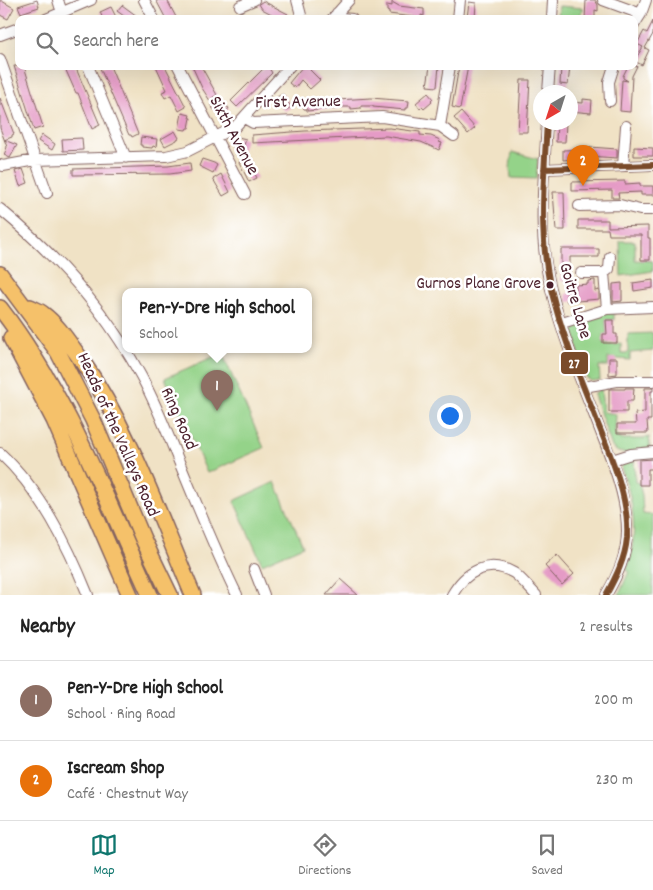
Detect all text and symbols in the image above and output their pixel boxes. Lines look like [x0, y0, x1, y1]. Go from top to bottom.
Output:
search box [15, 15, 638, 70]
icon: search [33, 29, 61, 57]
text: Search here [73, 29, 159, 56]
north arrow [533, 85, 578, 130]
street label: First Avenue [255, 90, 341, 116]
street label: Sixth Avenue [202, 92, 264, 180]
pin: 2 [567, 145, 599, 186]
street label: Goitre Lane [551, 260, 597, 342]
place label: Gurnos Plane Grove [416, 273, 541, 297]
marker: Gurnos Plane Grove [545, 280, 555, 290]
popup [122, 288, 312, 353]
text: Pen-Y-Dre High School [139, 296, 295, 323]
text: School [139, 323, 178, 346]
street label: Heads of the Valleys Road [70, 349, 164, 521]
line badge: 27 [560, 351, 589, 375]
text: 27 [568, 355, 580, 375]
pin: 1 [201, 370, 233, 411]
street label: Ring Road [153, 384, 203, 454]
your location [437, 403, 463, 429]
text: Nearby [20, 613, 75, 643]
text: 2 results [579, 616, 633, 639]
text: Pen-Y-Dre High School [67, 676, 223, 703]
text: 1 [34, 689, 38, 712]
text: 200 m [594, 689, 633, 712]
text: School · Ring Road [67, 703, 176, 726]
text: Iscream Shop [67, 756, 165, 783]
text: 2 [33, 769, 40, 792]
text: 230 m [596, 769, 633, 792]
text: Café · Chestnut Way [67, 783, 188, 806]
tab: Map [90, 831, 118, 881]
tab: Directions [298, 831, 351, 881]
tab: Saved [532, 831, 563, 881]

